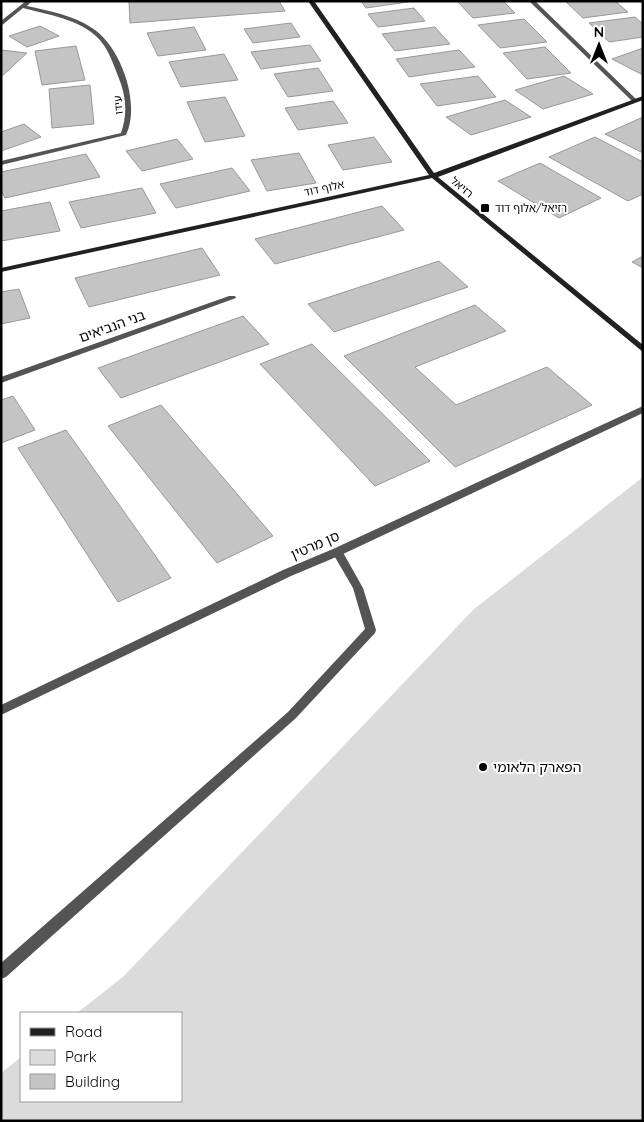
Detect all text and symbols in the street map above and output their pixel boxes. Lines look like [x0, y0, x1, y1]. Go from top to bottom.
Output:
north arrow [574, 20, 624, 70]
text: N [594, 23, 604, 41]
street label: עידו [110, 95, 126, 115]
street label: רזיאל [448, 174, 476, 200]
street label: אלוף דוד [302, 177, 346, 199]
place label: רזיאל/אלוף דוד [495, 201, 567, 215]
marker: רזיאל/אלוף דוד [479, 202, 491, 214]
street label: בני הנביאים [76, 306, 148, 346]
street label: סן מרטין [288, 527, 342, 563]
place label: הפארק הלאומי [493, 758, 581, 776]
marker: הפארק הלאומי [477, 761, 489, 773]
legend [20, 1012, 182, 1102]
text: Road [65, 1022, 102, 1041]
text: Park [65, 1047, 97, 1066]
text: Building [65, 1072, 120, 1091]

